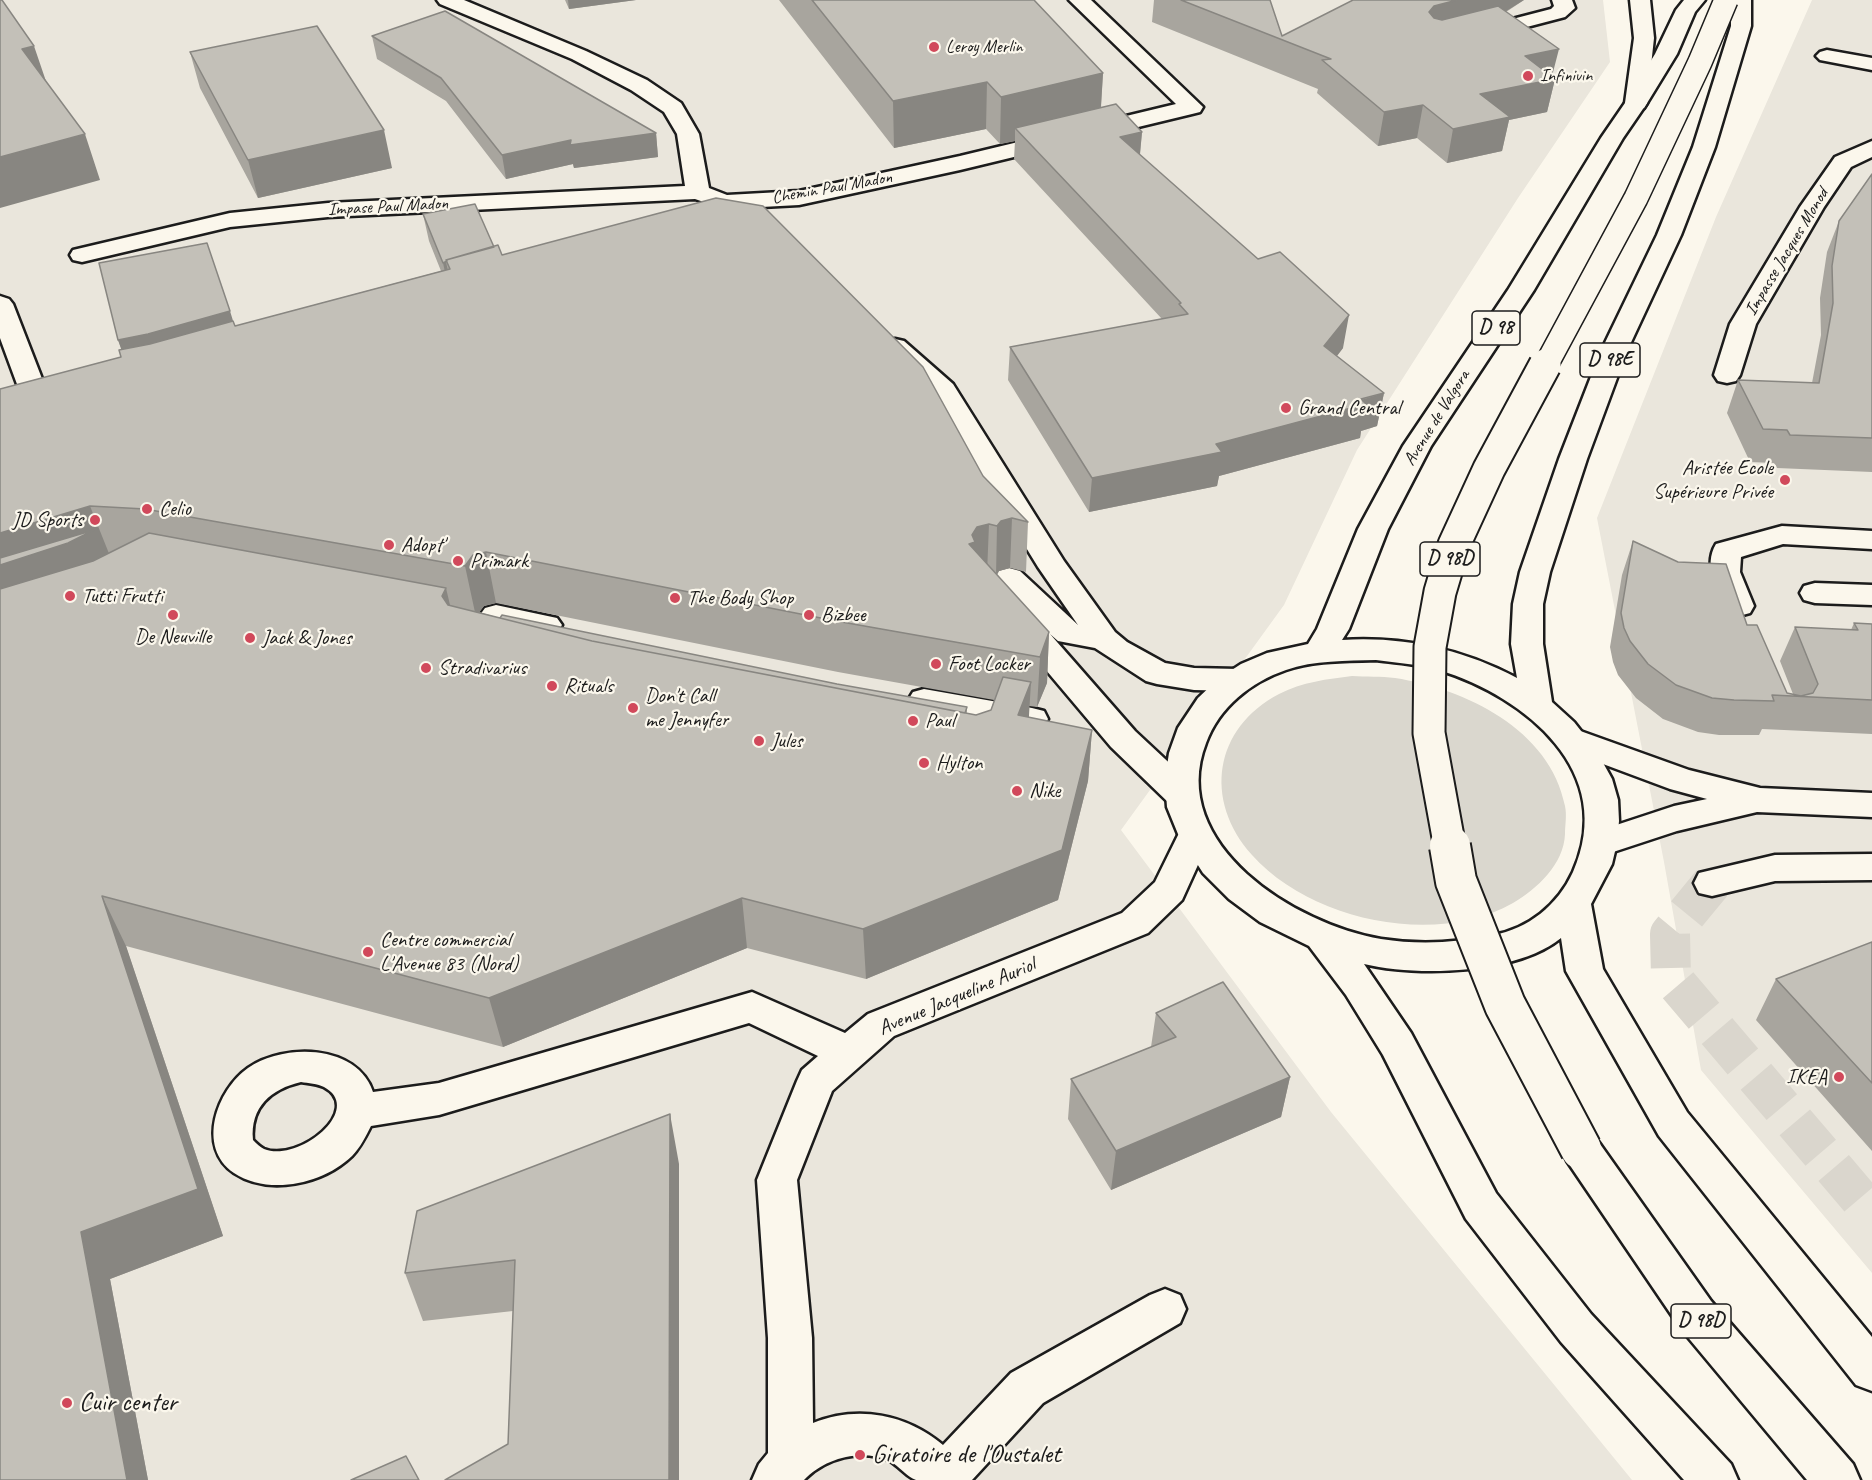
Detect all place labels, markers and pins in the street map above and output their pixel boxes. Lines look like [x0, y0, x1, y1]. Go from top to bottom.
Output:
place label: Leroy Merlin [946, 36, 1023, 58]
marker: Leroy Merlin [927, 40, 941, 54]
place label: Infinivin [1540, 65, 1592, 87]
marker: Infinivin [1521, 69, 1535, 83]
place label: Grand Central [1298, 395, 1400, 421]
marker: Grand Central [1279, 401, 1293, 415]
place label: Aristée Ecole Supérieure Privée [1653, 455, 1773, 505]
marker: Aristée Ecole Supérieure Privée [1778, 473, 1792, 487]
place label: Celio [159, 496, 191, 522]
marker: Celio [140, 502, 154, 516]
place label: JD Sports [12, 507, 83, 533]
marker: JD Sports [88, 513, 102, 527]
place label: Adopt' [401, 532, 445, 558]
marker: Adopt' [382, 538, 396, 552]
place label: Primark [470, 548, 528, 574]
marker: Primark [451, 554, 465, 568]
place label: Tutti Frutti [82, 583, 163, 609]
place label: The Body Shop [687, 585, 793, 611]
marker: Tutti Frutti [63, 589, 77, 603]
marker: The Body Shop [668, 591, 682, 605]
place label: Bizbee [821, 602, 865, 628]
marker: De Neuville [166, 608, 180, 622]
marker: Bizbee [802, 608, 816, 622]
place label: De Neuville [135, 624, 211, 650]
place label: Jack & Jones [262, 625, 352, 651]
marker: Jack & Jones [243, 631, 257, 645]
place label: Foot Locker [948, 651, 1030, 677]
place label: Stradivarius [438, 655, 526, 681]
marker: Foot Locker [929, 657, 943, 671]
marker: Stradivarius [419, 661, 433, 675]
place label: Rituals [564, 673, 613, 699]
marker: Rituals [545, 679, 559, 693]
place label: Don't Call me Jennyfer [645, 683, 728, 733]
marker: Don't Call me Jennyfer [626, 701, 640, 715]
place label: Paul [925, 708, 954, 734]
marker: Paul [906, 714, 920, 728]
place label: Jules [771, 728, 803, 754]
marker: Jules [752, 734, 766, 748]
place label: Hylton [936, 750, 983, 776]
marker: Hylton [917, 756, 931, 770]
place label: Nike [1029, 778, 1060, 804]
marker: Nike [1010, 784, 1024, 798]
place label: Centre commercial L'Avenue 83 (Nord) [380, 927, 518, 977]
marker: Centre commercial L'Avenue 83 (Nord) [361, 945, 375, 959]
place label: IKEA [1786, 1064, 1827, 1090]
marker: IKEA [1832, 1070, 1846, 1084]
place label: Cuir center [79, 1387, 177, 1419]
marker: Cuir center [60, 1396, 74, 1410]
place label: Giratoire de l'Oustalet [872, 1439, 1061, 1471]
marker: Giratoire de l'Oustalet [853, 1448, 867, 1462]

